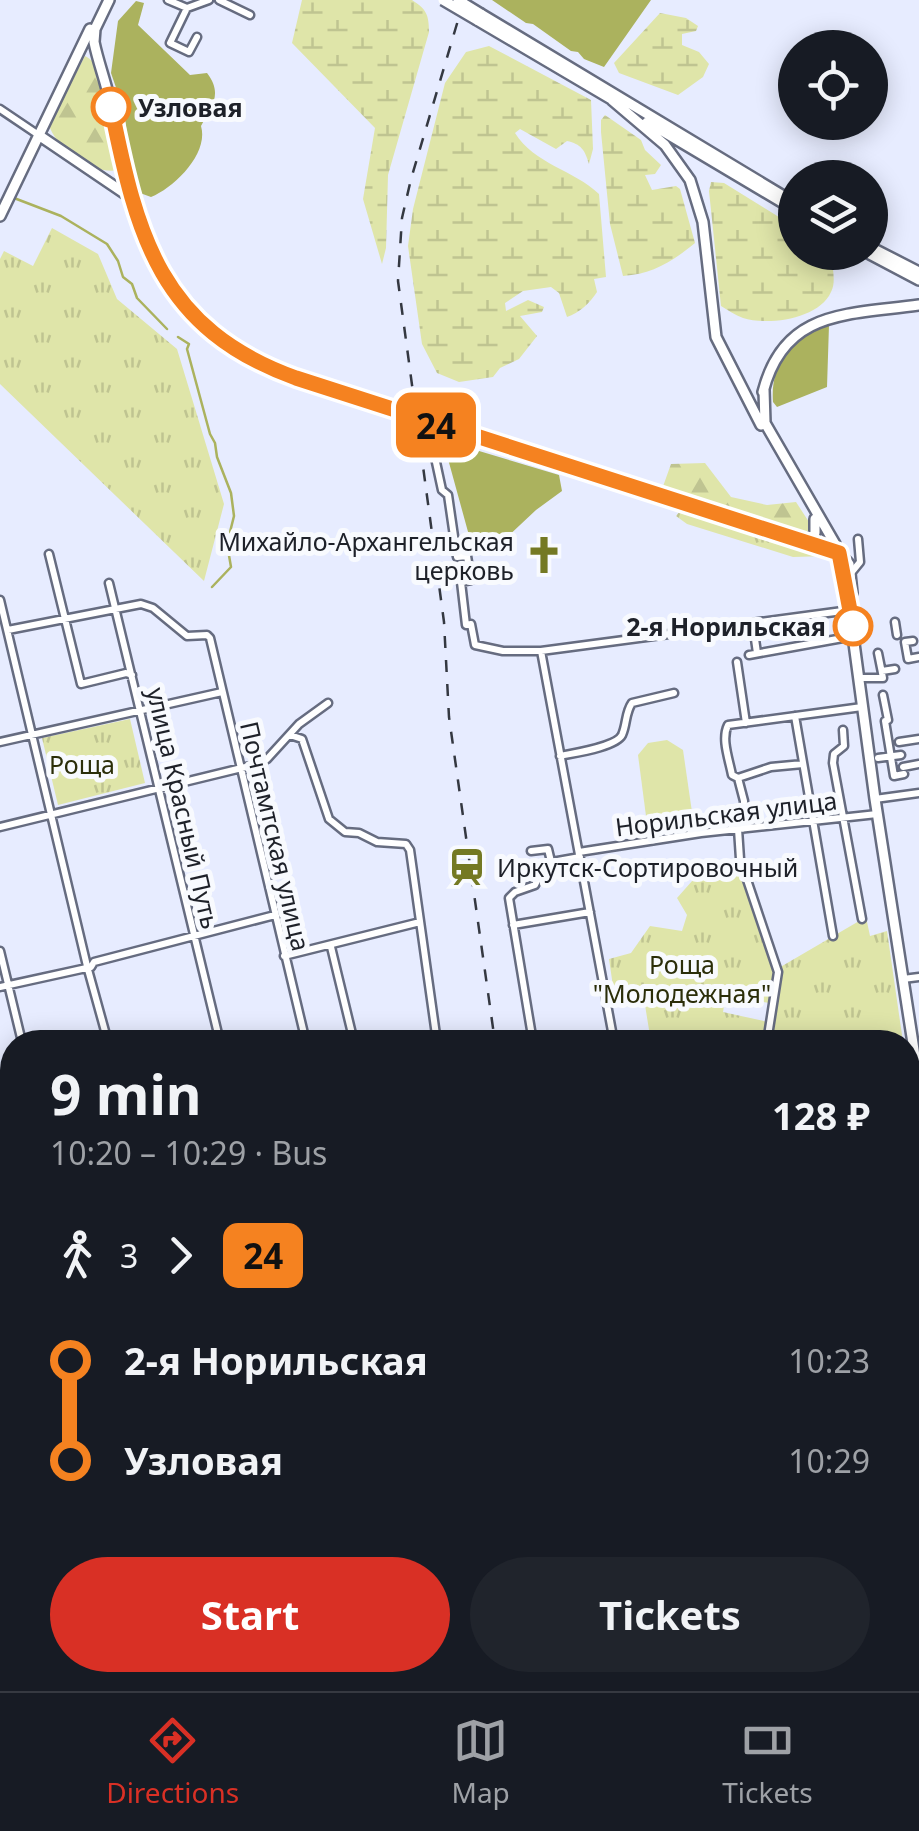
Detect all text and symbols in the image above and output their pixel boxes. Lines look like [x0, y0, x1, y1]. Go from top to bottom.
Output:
map controls [778, 30, 888, 270]
button: locate [778, 30, 888, 140]
marker: Узловая [92, 88, 130, 126]
place label: Узловая [138, 90, 243, 124]
button: layers [778, 160, 888, 270]
line badge: 24 [391, 392, 481, 458]
text: 24 [416, 402, 456, 449]
place label: Михайло-Архангельская церковь [218, 524, 514, 587]
church icon: Михайло-Архангельская церковь [523, 534, 565, 576]
marker: 2-я Норильская [834, 607, 872, 645]
place label: 2-я Норильская [626, 609, 826, 643]
street label: улица Красный Путь [140, 684, 228, 932]
street label: Почтамтская улица [233, 718, 319, 954]
park label: Роща [49, 747, 115, 781]
street label: Норильская улица [613, 783, 839, 843]
station icon: Иркутск-Сортировочный [446, 846, 488, 888]
place label: Иркутск-Сортировочный [497, 850, 798, 884]
park label: Роща "Молодежная" [593, 947, 771, 1010]
text: 9 min [50, 1056, 202, 1131]
text: 128 ₽ [772, 1089, 870, 1141]
text: 10:20 – 10:29 · Bus [50, 1131, 327, 1174]
icon: walk [50, 1228, 105, 1283]
icon: forward [153, 1228, 208, 1283]
text: 24 [243, 1232, 283, 1279]
text: 3 [120, 1234, 138, 1277]
text: 2-я Норильская [124, 1334, 428, 1386]
text: 10:23 [788, 1339, 870, 1382]
text: Узловая [124, 1434, 283, 1486]
text: 10:29 [788, 1439, 870, 1482]
button: Start [50, 1557, 450, 1672]
button: Tickets [470, 1557, 870, 1672]
tab: Directions [106, 1713, 239, 1811]
tab: Map [452, 1713, 510, 1811]
tab: Tickets [722, 1713, 813, 1811]

